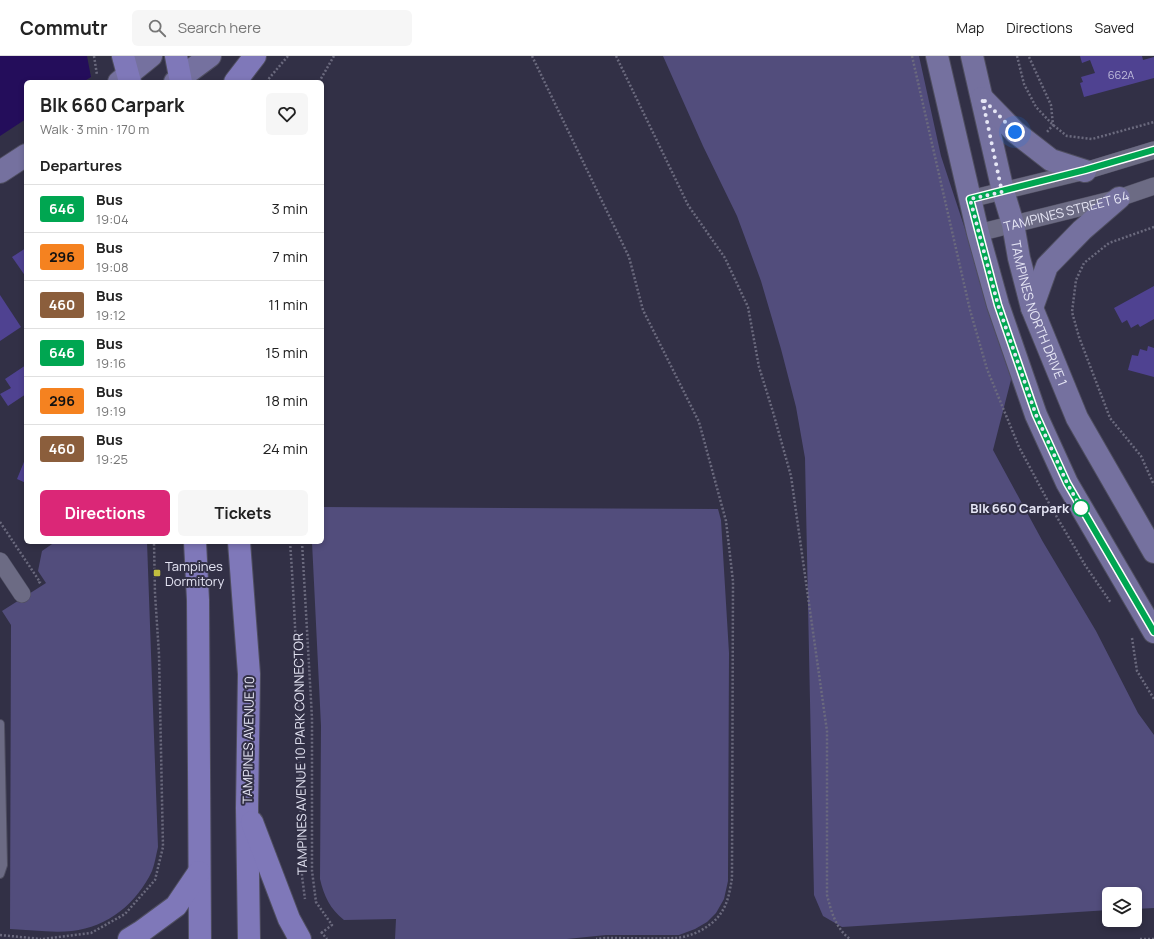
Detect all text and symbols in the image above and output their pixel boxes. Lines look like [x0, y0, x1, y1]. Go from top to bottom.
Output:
search box [132, 10, 412, 46]
text: Commutr [20, 15, 108, 41]
icon: search [146, 17, 168, 39]
text: Search here [178, 17, 261, 38]
text: Map [956, 18, 984, 37]
text: Directions [1006, 18, 1073, 37]
text: Saved [1095, 18, 1134, 37]
house number: 662A [1108, 67, 1134, 82]
text: Blk 660 Carpark [40, 92, 184, 118]
button: heart [266, 93, 308, 135]
text: Walk · 3 min · 170 m [40, 120, 149, 138]
your location [1005, 122, 1025, 142]
text: Departures [40, 155, 122, 176]
street label: TAMPINES STREET 64 [1002, 186, 1132, 235]
text: Bus [96, 189, 123, 210]
text: 3 min [272, 198, 308, 219]
text: 646 [49, 199, 75, 218]
text: 19:04 [96, 210, 129, 228]
text: Bus [96, 237, 123, 258]
street label: TAMPINES NORTH DRIVE 1 [1007, 239, 1072, 388]
text: 7 min [272, 246, 308, 267]
text: 296 [49, 247, 75, 266]
text: 19:08 [96, 258, 129, 276]
text: Bus [96, 285, 123, 306]
text: 11 min [268, 294, 308, 315]
text: 460 [49, 295, 75, 314]
text: 19:12 [96, 306, 126, 324]
text: Bus [96, 333, 123, 354]
text: 15 min [265, 342, 308, 363]
text: 646 [49, 343, 75, 362]
text: 19:16 [96, 354, 126, 372]
text: Bus [96, 381, 123, 402]
text: 18 min [265, 390, 308, 411]
text: 296 [49, 391, 75, 410]
text: 19:19 [96, 402, 126, 420]
text: Bus [96, 429, 123, 450]
text: 24 min [263, 438, 308, 459]
text: 460 [49, 439, 75, 458]
text: 19:25 [96, 450, 128, 468]
button: Directions [40, 490, 170, 536]
button: Tickets [178, 490, 308, 536]
place label: Blk 660 Carpark [970, 499, 1070, 517]
marker: Blk 660 Carpark [1072, 499, 1090, 517]
place label: Tampines Dormitory [165, 557, 224, 590]
marker: Tampines Dormitory [152, 568, 162, 578]
street label: TAMPINES AVENUE 10 PARK CONNECTOR [289, 633, 311, 875]
street label: TAMPINES AVENUE 10 [238, 676, 258, 804]
map controls [1102, 887, 1142, 927]
button: layers [1102, 887, 1142, 927]

